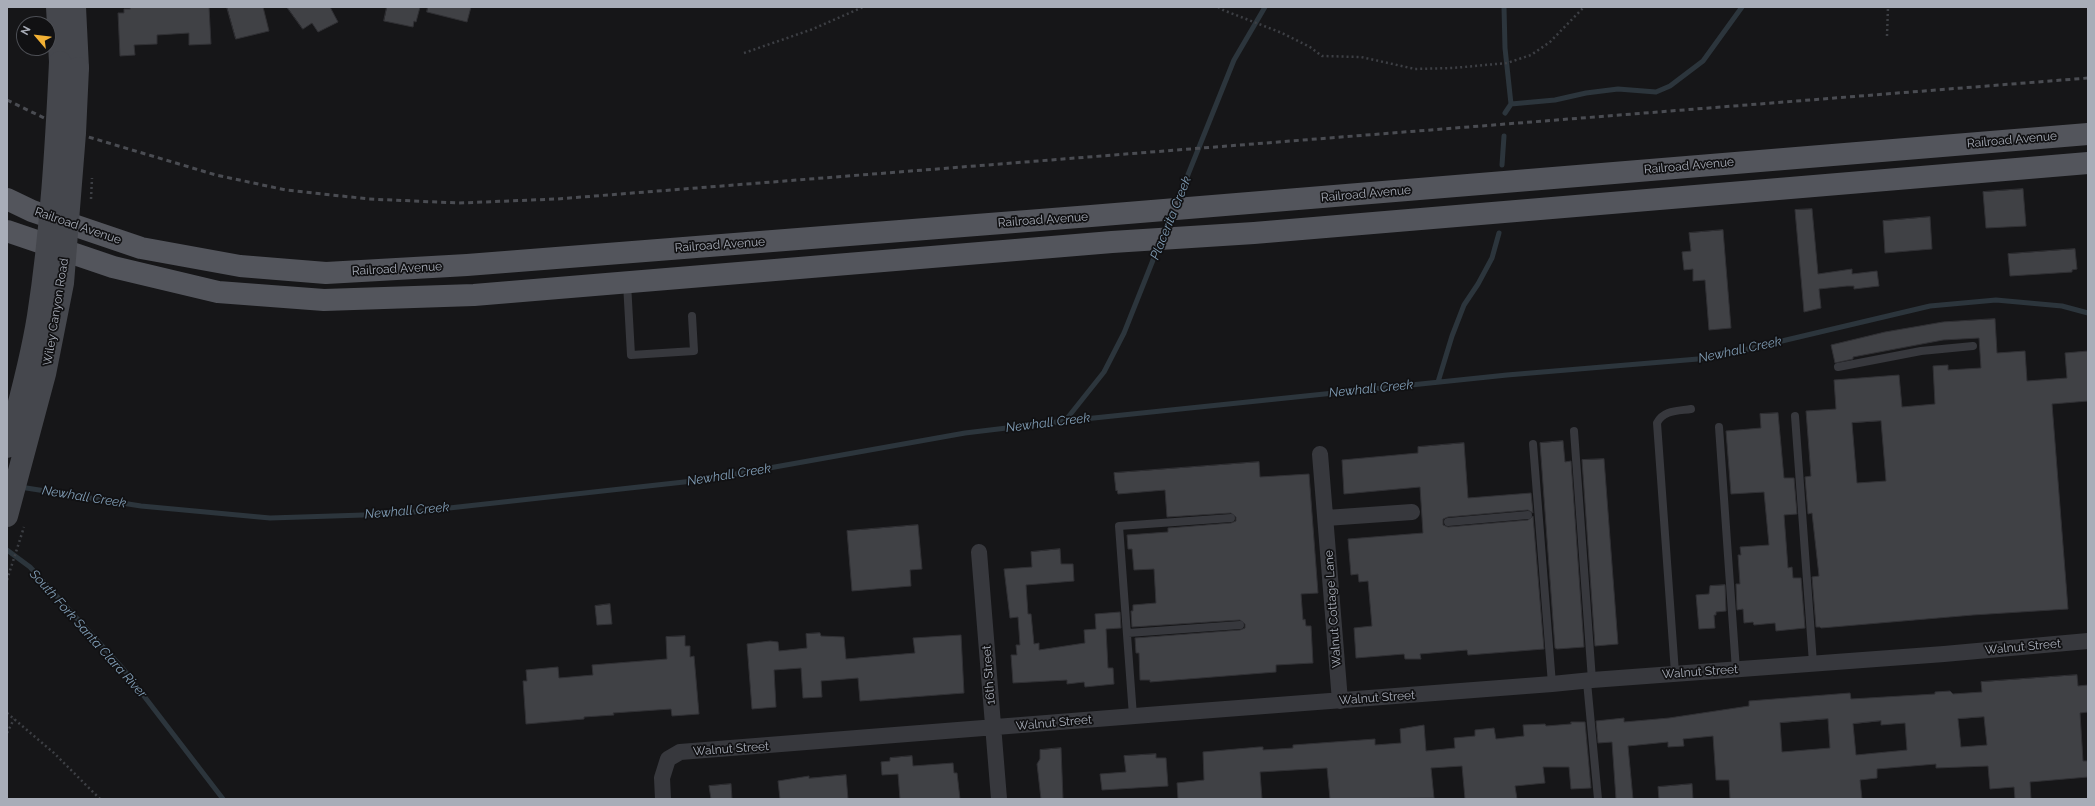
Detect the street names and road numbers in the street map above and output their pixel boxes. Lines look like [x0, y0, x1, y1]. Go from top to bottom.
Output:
street label: Railroad Avenue [1966, 129, 2058, 151]
street label: Railroad Avenue [1643, 155, 1735, 177]
street label: Railroad Avenue [1320, 183, 1412, 205]
street label: Railroad Avenue [33, 204, 123, 248]
street label: Railroad Avenue [997, 210, 1089, 230]
street label: Railroad Avenue [674, 235, 766, 255]
street label: Wiley Canyon Road [40, 257, 72, 367]
street label: Railroad Avenue [351, 259, 443, 279]
street label: Walnut Cottage Lane [1322, 550, 1344, 668]
street label: Walnut Street [1984, 637, 2062, 657]
street label: 16th Street [980, 645, 998, 705]
street label: Walnut Street [1661, 662, 1739, 682]
street label: Walnut Street [1338, 688, 1416, 708]
street label: Walnut Street [1015, 713, 1093, 733]
street label: Walnut Street [692, 739, 770, 759]

